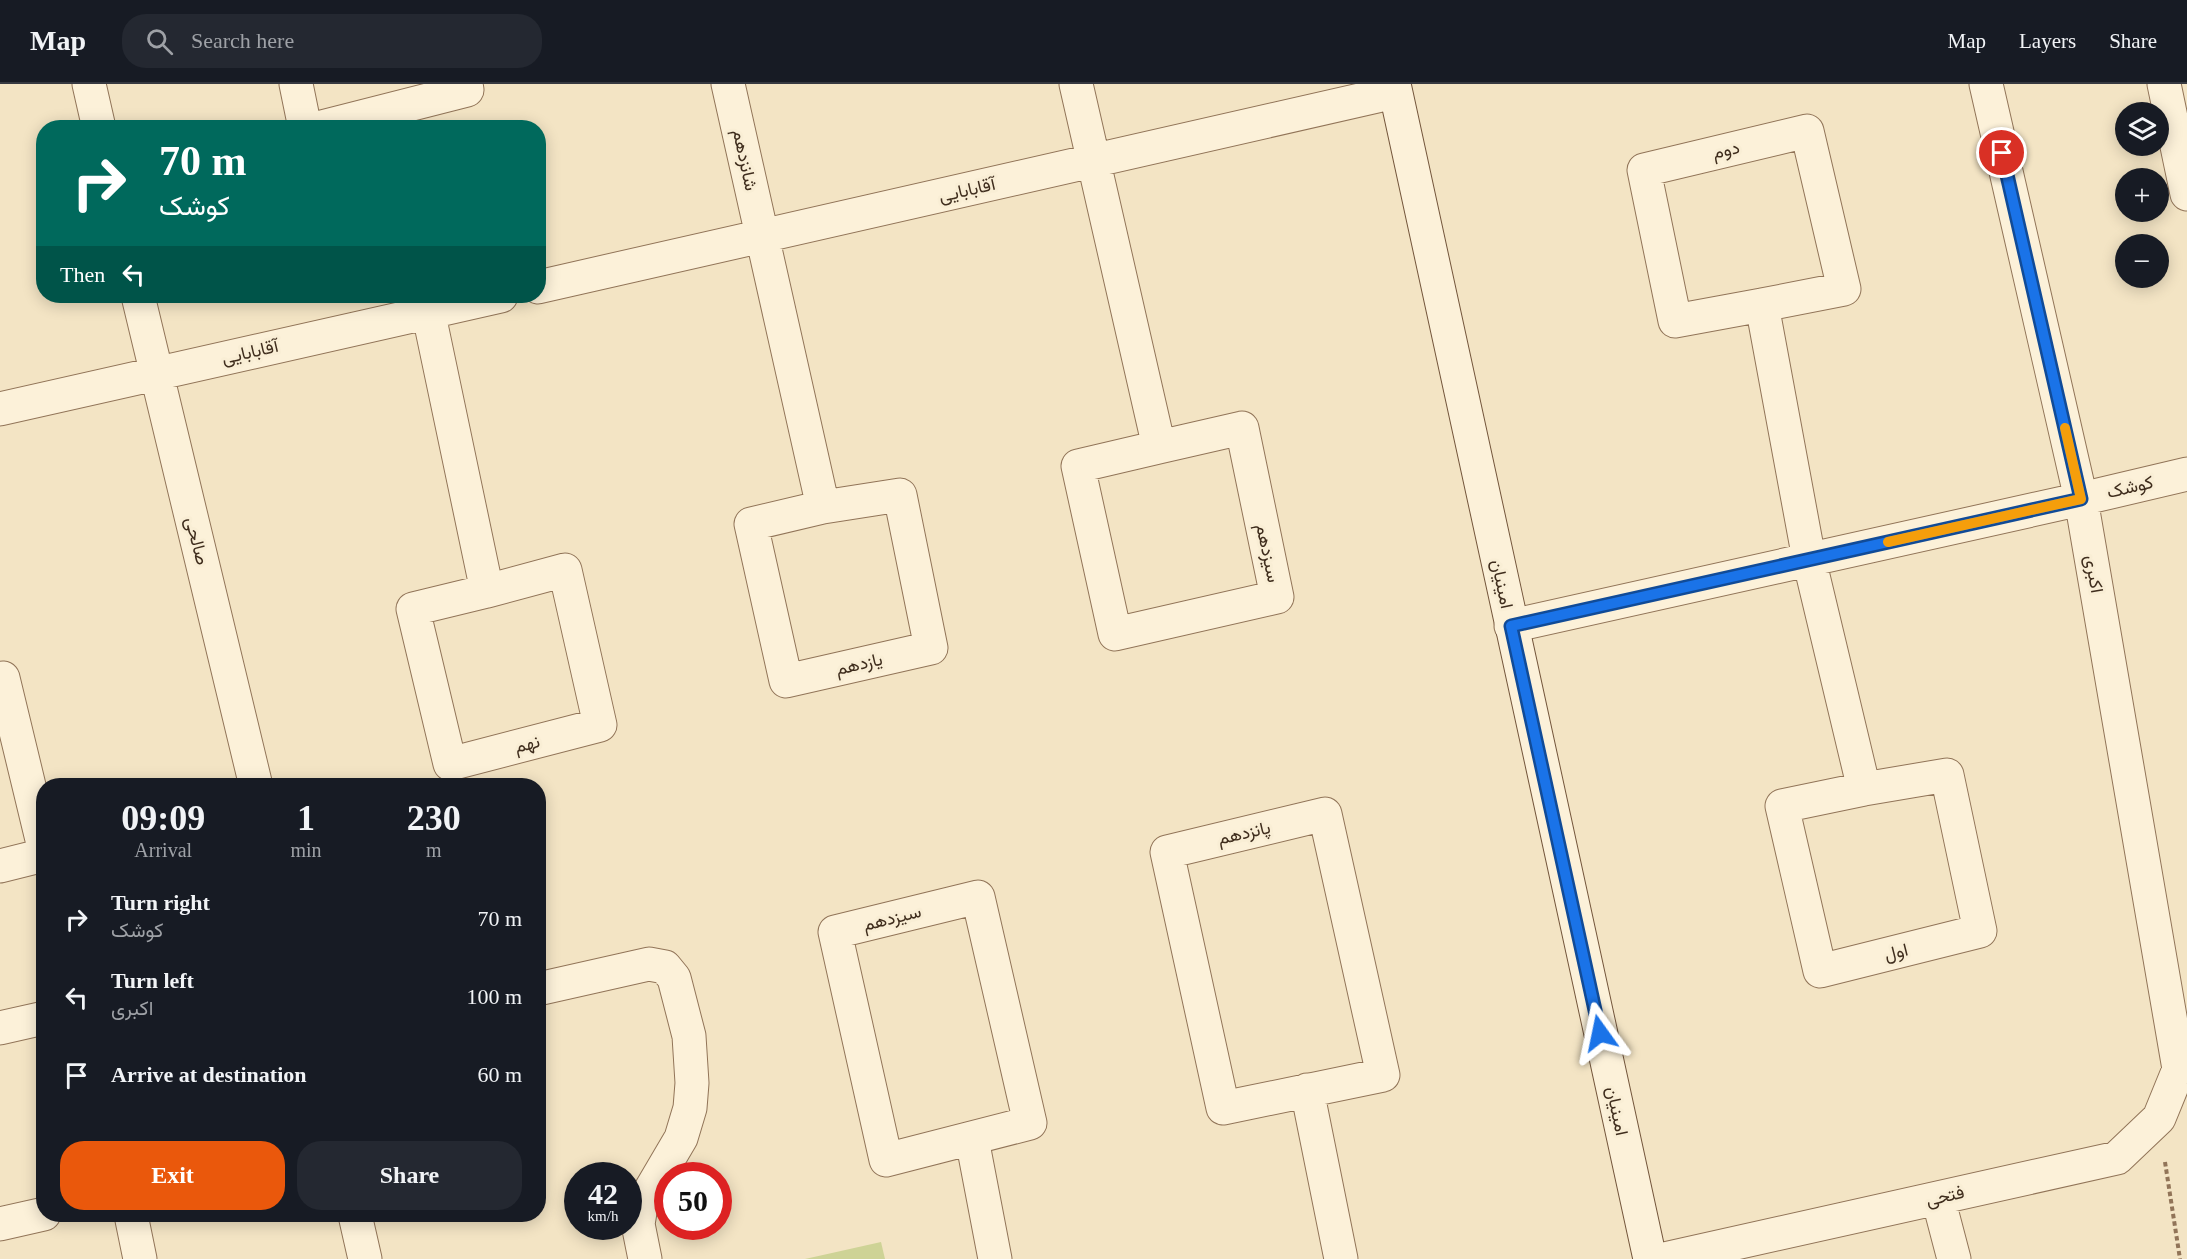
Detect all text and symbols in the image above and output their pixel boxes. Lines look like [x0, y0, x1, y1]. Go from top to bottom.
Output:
search box [122, 14, 542, 68]
text: Map [30, 25, 86, 56]
icon: search [143, 25, 176, 58]
text: Search here [191, 28, 294, 53]
text: Map [1948, 29, 1986, 53]
text: Layers [2019, 29, 2076, 53]
text: Share [2109, 29, 2157, 53]
map controls [2115, 102, 2169, 288]
button: layers [2115, 102, 2169, 156]
pin [1976, 127, 2027, 178]
street label: شانزدهم [727, 128, 761, 193]
icon: arrive [1985, 136, 2018, 169]
street label: دوم [1710, 137, 1742, 165]
text: 70 m [159, 138, 247, 184]
icon: right [60, 144, 138, 222]
button: + [2115, 168, 2169, 222]
street label: آقابابایی [937, 173, 999, 207]
text: کوشک [159, 191, 230, 221]
button: − [2115, 234, 2169, 288]
icon: left [117, 258, 150, 291]
text: Then [60, 262, 105, 287]
street label: آقابابایی [220, 335, 282, 369]
street label: کوشک [2105, 472, 2155, 503]
street label: صالحی [180, 515, 213, 567]
street label: سیزدهم [1250, 522, 1284, 585]
street label: اکبری [2080, 554, 2107, 595]
street label: امینیان [1487, 558, 1517, 610]
street label: یازدهم [834, 649, 885, 681]
street label: نهم [512, 731, 542, 759]
text: 09:09 [121, 798, 205, 838]
text: 1 [297, 798, 315, 838]
text: 230 [407, 798, 461, 838]
street label: پانزدهم [1216, 817, 1273, 851]
text: Arrival [134, 839, 192, 861]
text: min [290, 839, 322, 861]
text: m [426, 839, 442, 861]
text: Turn right [111, 890, 210, 915]
street label: سیزدهم [861, 901, 924, 937]
icon: right [60, 903, 93, 936]
text: 70 m [477, 906, 522, 931]
text: کوشک [111, 919, 163, 941]
street label: اول [1882, 939, 1910, 966]
text: Turn left [111, 968, 194, 993]
icon: left [60, 981, 93, 1014]
text: 100 m [466, 984, 522, 1009]
text: اکبری [111, 997, 153, 1019]
position arrow [1568, 1001, 1632, 1065]
icon: arrive [60, 1059, 93, 1092]
text: Arrive at destination [111, 1062, 307, 1087]
text: 60 m [477, 1062, 522, 1087]
street label: امینیان [1602, 1085, 1632, 1137]
button: Exit [60, 1141, 285, 1210]
button: Share [297, 1141, 522, 1210]
speed limit sign: 50 [654, 1162, 732, 1240]
text: 42 [588, 1177, 618, 1210]
street label: فتحی [1924, 1182, 1966, 1211]
text: km/h [588, 1208, 618, 1224]

